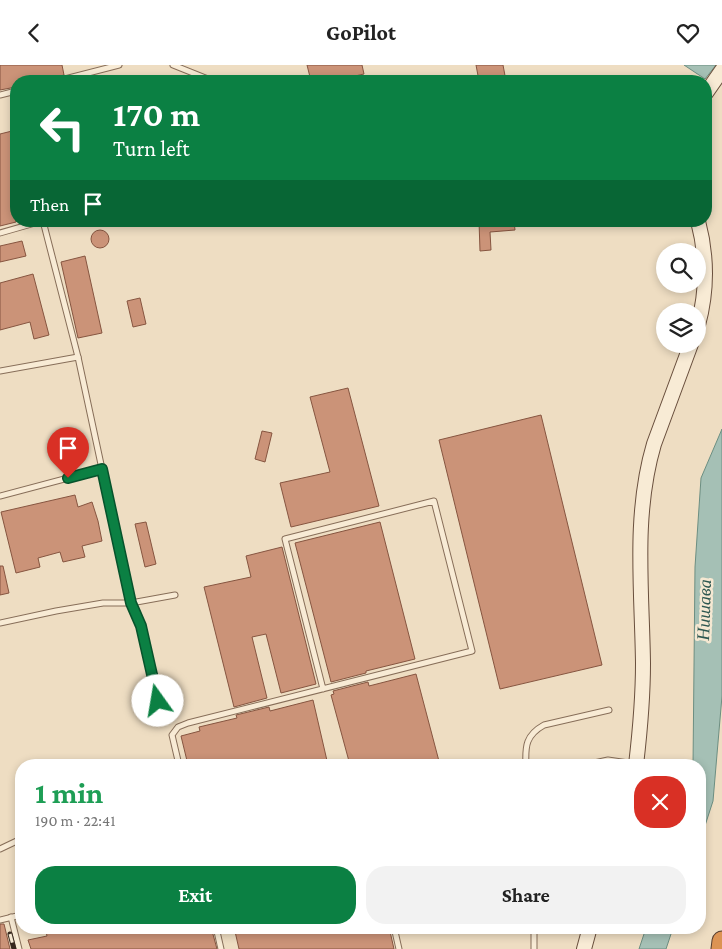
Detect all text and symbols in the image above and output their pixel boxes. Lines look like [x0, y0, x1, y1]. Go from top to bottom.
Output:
icon: back [20, 19, 48, 47]
icon: heart [674, 19, 702, 47]
text: GoPilot [326, 20, 396, 45]
icon: left [30, 95, 95, 160]
text: 170 m [113, 95, 200, 134]
text: Turn left [113, 136, 190, 161]
icon: arrive [79, 190, 107, 218]
text: Then [30, 194, 69, 215]
map controls [656, 243, 706, 353]
button: search [656, 243, 706, 293]
button: layers [656, 303, 706, 353]
pin [47, 427, 89, 478]
icon: arrive [54, 434, 82, 462]
water label: Нишава [693, 579, 715, 642]
position arrow [131, 674, 183, 726]
text: 1 min [35, 776, 103, 809]
button: close [634, 776, 686, 828]
text: 190 m · 22:41 [35, 812, 116, 829]
button: Exit [35, 866, 356, 924]
button: Share [366, 866, 686, 924]

